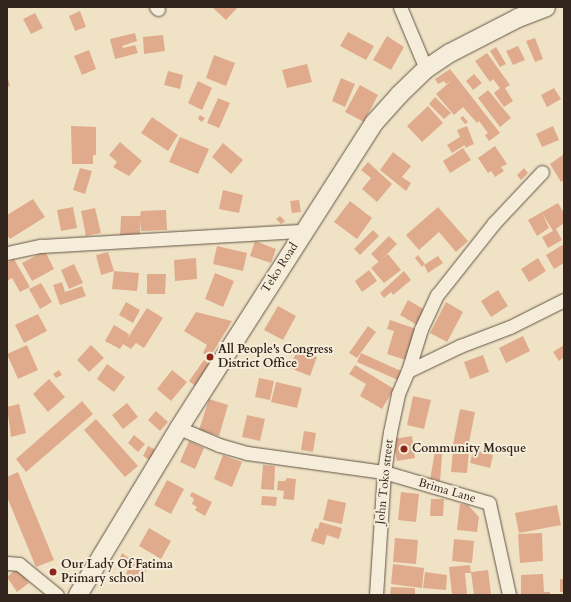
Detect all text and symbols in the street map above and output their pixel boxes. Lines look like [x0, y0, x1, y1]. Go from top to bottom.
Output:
street label: Teko Road [259, 240, 301, 296]
place label: All People's Congress District Office [218, 343, 333, 371]
marker: All People's Congress District Office [205, 352, 215, 362]
street label: John Toko street [373, 439, 397, 525]
place label: Community Mosque [412, 442, 526, 456]
marker: Community Mosque [399, 444, 409, 454]
street label: Brima Lane [417, 476, 477, 506]
place label: Our Lady Of Fatima Primary school [61, 558, 173, 586]
marker: Our Lady Of Fatima Primary school [48, 567, 58, 577]

